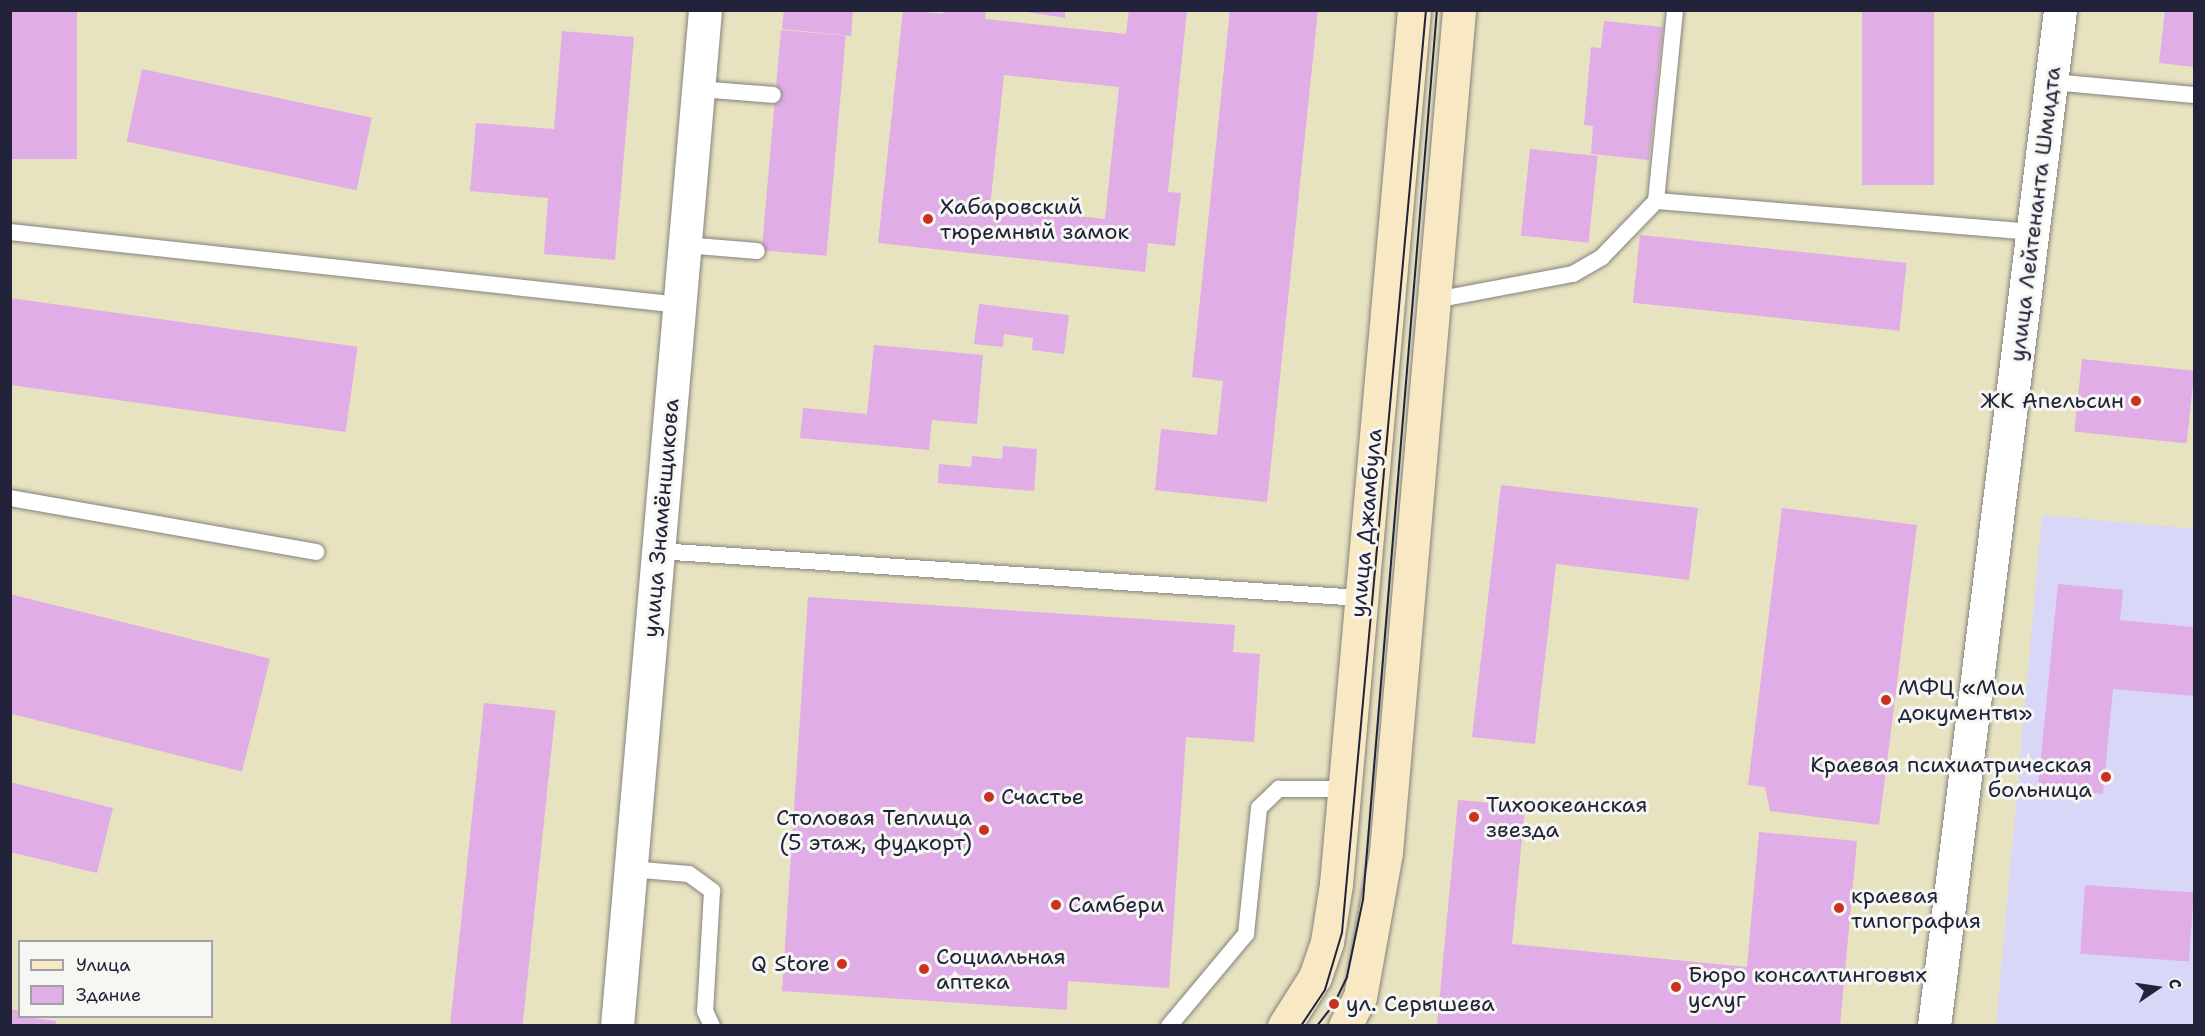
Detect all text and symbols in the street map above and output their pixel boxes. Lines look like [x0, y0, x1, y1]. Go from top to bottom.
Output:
street label: улица Лейтенанта Шмидта [2004, 65, 2066, 363]
place label: Хабаровский тюремный замок [940, 193, 1129, 244]
marker: Хабаровский тюремный замок [921, 212, 935, 226]
place label: ЖК Апельсин [1980, 388, 2124, 414]
marker: ЖК Апельсин [2129, 394, 2143, 408]
street label: улица Знамёнщикова [637, 397, 685, 639]
street label: улица Джамбула [1345, 427, 1387, 619]
place label: МФЦ «Мои документы» [1898, 674, 2032, 726]
marker: МФЦ «Мои документы» [1879, 693, 1893, 707]
place label: Краевая психиатрическая больница [1810, 751, 2092, 802]
marker: Краевая психиатрическая больница [2097, 768, 2115, 786]
place label: Счастье [1001, 784, 1084, 810]
marker: Счастье [982, 790, 996, 804]
place label: Тихоокеанская звезда [1486, 791, 1648, 842]
place label: Столовая Теплица (5 этаж, фудкорт) [776, 804, 972, 855]
marker: Тихоокеанская звезда [1467, 810, 1481, 824]
marker: Столовая Теплица (5 этаж, фудкорт) [977, 823, 991, 837]
place label: краевая типография [1851, 882, 1981, 933]
place label: Самбери [1068, 892, 1164, 918]
marker: Самбери [1049, 898, 1063, 912]
marker: краевая типография [1832, 901, 1846, 915]
legend [18, 940, 213, 1018]
place label: Социальная аптека [936, 943, 1066, 994]
place label: Q Store [751, 951, 830, 977]
text: Улица [76, 953, 130, 977]
marker: Q Store [835, 957, 849, 971]
north arrow [2127, 958, 2187, 1018]
place label: Бюро консалтинговых услуг [1688, 961, 1927, 1012]
marker: Социальная аптека [917, 962, 931, 976]
text: С [2164, 977, 2186, 991]
marker: Бюро консалтинговых услуг [1669, 980, 1683, 994]
text: Здание [76, 983, 141, 1007]
place label: ул. Серышева [1346, 991, 1495, 1017]
marker: ул. Серышева [1327, 997, 1341, 1011]

